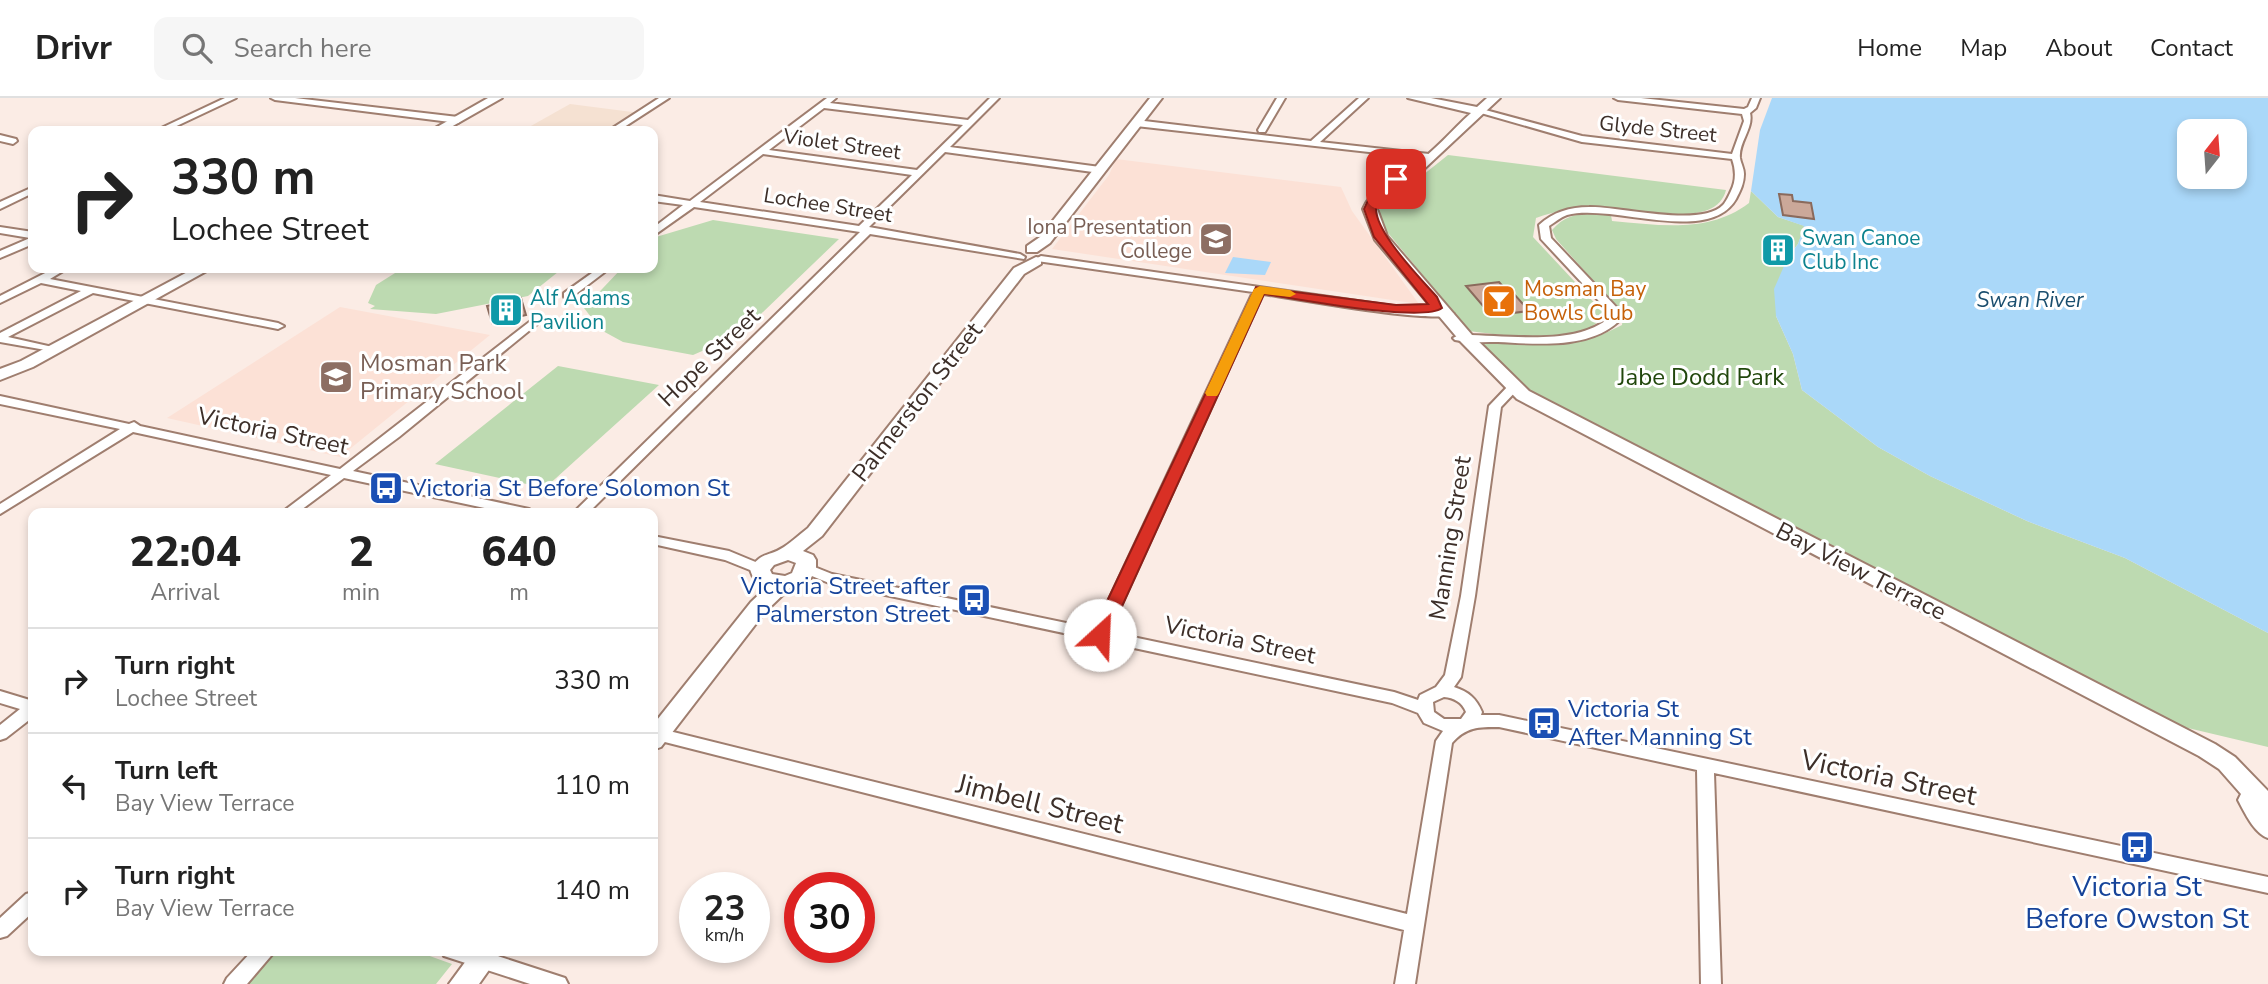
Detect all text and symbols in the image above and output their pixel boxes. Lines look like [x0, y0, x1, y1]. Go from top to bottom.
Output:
search box [154, 17, 644, 80]
text: Drivr [35, 26, 112, 71]
icon: search [178, 29, 216, 67]
text: Search here [234, 31, 372, 66]
text: Home [1857, 32, 1922, 64]
text: Map [1960, 32, 2007, 64]
text: About [2045, 32, 2112, 64]
text: Contact [2150, 32, 2233, 64]
street label: Glyde Street [1598, 109, 1719, 149]
north arrow [2177, 119, 2247, 189]
map controls [2177, 119, 2247, 189]
street label: Violet Street [780, 122, 903, 166]
text: 330 m [171, 144, 315, 211]
pin [1366, 149, 1426, 209]
icon: right [56, 154, 147, 245]
icon: arrive [1377, 160, 1415, 198]
street label: Lochee Street [762, 181, 895, 229]
text: Lochee Street [171, 208, 369, 251]
place label: Iona Presentation College [1027, 213, 1192, 265]
school or university icon: Iona Presentation College [1197, 220, 1235, 258]
place label: Swan Canoe Club Inc [1802, 224, 1920, 276]
building icon: Swan Canoe Club Inc [1759, 231, 1797, 269]
place label: Mosman Bay Bowls Club [1524, 275, 1646, 327]
bar icon: Mosman Bay Bowls Club [1480, 282, 1518, 320]
place label: Alf Adams Pavilion [530, 284, 630, 336]
water label: Swan River [1977, 286, 2084, 314]
building icon: Alf Adams Pavilion [487, 291, 525, 329]
street label: Hope Street [651, 300, 767, 414]
street label: Palmerston Street [844, 315, 990, 489]
place label: Mosman Park Primary School [360, 347, 524, 407]
school or university icon: Mosman Park Primary School [317, 358, 355, 396]
park label: Jabe Dodd Park [1617, 361, 1785, 393]
street label: Victoria Street [194, 399, 352, 463]
street label: Manning Street [1421, 453, 1479, 622]
bus stop icon: Victoria St Before Solomon St [367, 469, 405, 507]
place label: Victoria St Before Solomon St [409, 472, 730, 504]
street label: Bay View Terrace [1770, 514, 1952, 628]
text: 22:04 [129, 524, 241, 581]
text: 2 [348, 524, 374, 581]
text: 640 [481, 524, 557, 581]
place label: Victoria Street after Palmerston Street [740, 570, 951, 630]
text: Arrival [150, 577, 220, 608]
text: min [342, 577, 380, 608]
text: m [509, 577, 529, 608]
bus stop icon: Victoria Street after Palmerston Street [955, 581, 993, 619]
position arrow [1063, 598, 1137, 672]
street label: Victoria Street [1161, 608, 1319, 672]
text: Turn right [115, 648, 234, 683]
icon: right [56, 662, 94, 700]
text: 330 m [554, 663, 630, 698]
text: Lochee Street [115, 683, 257, 714]
place label: Victoria St After Manning St [1567, 693, 1752, 753]
bus stop icon: Victoria St After Manning St [1525, 704, 1563, 742]
street label: Victoria Street [1796, 741, 1980, 815]
text: Turn left [115, 753, 218, 788]
street label: Jimbell Street [951, 765, 1127, 843]
icon: left [56, 767, 94, 805]
text: 110 m [554, 768, 630, 803]
text: Bay View Terrace [115, 788, 294, 819]
bus stop icon: Victoria St Before Owston St [2118, 828, 2156, 866]
text: Turn right [115, 858, 234, 893]
place label: Victoria St Before Owston St [2025, 868, 2249, 938]
icon: right [56, 872, 94, 910]
speed limit sign: 30 [784, 872, 875, 963]
text: 140 m [554, 873, 630, 908]
text: 23 [703, 885, 746, 932]
text: Bay View Terrace [115, 893, 294, 924]
text: km/h [705, 923, 744, 947]

